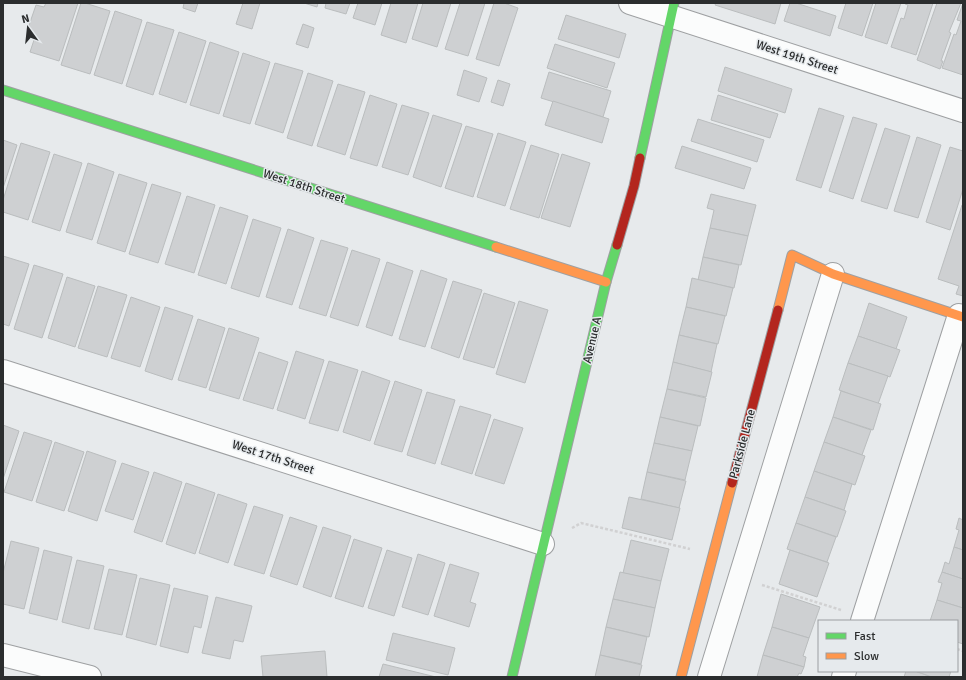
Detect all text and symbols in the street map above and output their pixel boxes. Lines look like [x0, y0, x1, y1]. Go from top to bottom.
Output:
north arrow [8, 8, 48, 48]
text: N [20, 12, 31, 26]
street label: West 19th Street [754, 37, 840, 78]
street label: West 18th Street [261, 166, 347, 207]
street label: Avenue A [580, 315, 605, 365]
street label: Parkside Lane [726, 408, 759, 481]
street label: West 17th Street [230, 437, 316, 478]
legend [818, 620, 958, 672]
text: Fast [854, 629, 875, 644]
text: Slow [854, 649, 879, 664]

